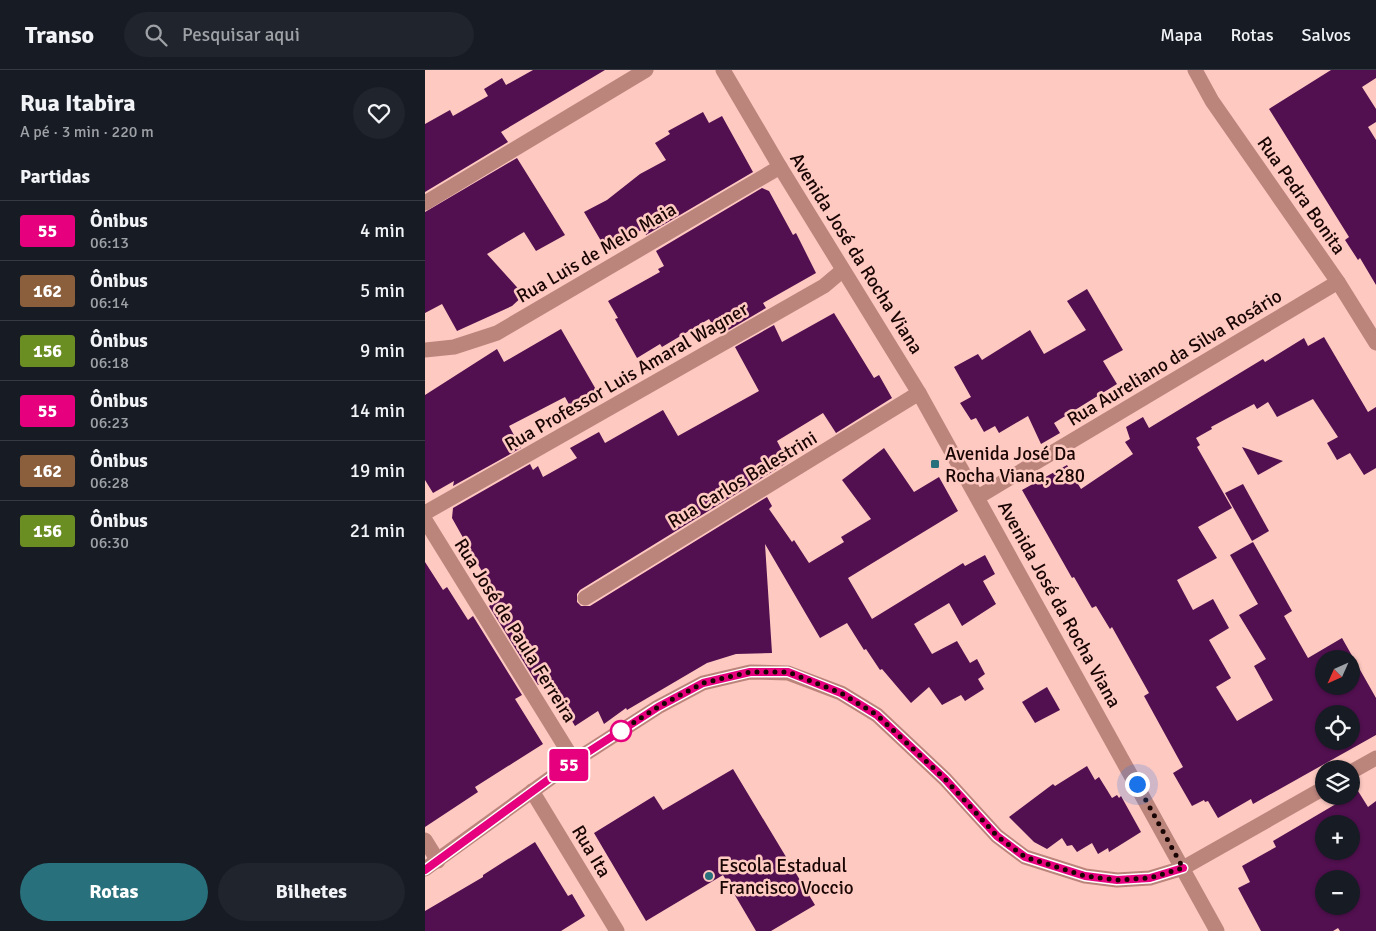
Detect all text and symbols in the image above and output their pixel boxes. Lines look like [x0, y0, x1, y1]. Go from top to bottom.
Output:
search box [124, 12, 474, 57]
text: Transo [25, 20, 94, 50]
icon: search [142, 21, 170, 49]
text: Pesquisar aqui [182, 23, 300, 47]
text: Mapa [1160, 24, 1203, 46]
text: Rotas [1231, 24, 1274, 46]
text: Salvos [1302, 24, 1351, 46]
button: heart [353, 87, 405, 139]
text: Rua Itabira [20, 88, 136, 118]
text: A pé · 3 min · 220 m [20, 122, 154, 142]
street label: Rua Pedra Bonita [1252, 132, 1351, 259]
street label: Avenida José da Rocha Viana [784, 148, 928, 359]
text: Partidas [20, 165, 90, 189]
street label: Rua Luis de Melo Maia [512, 197, 681, 308]
text: Ônibus [90, 209, 148, 233]
text: 4 min [360, 219, 405, 243]
text: 55 [38, 220, 57, 242]
text: 06:13 [90, 233, 129, 253]
text: Ônibus [90, 269, 148, 293]
text: 5 min [360, 279, 405, 303]
text: 162 [33, 280, 62, 302]
street label: Rua Aureliano da Silva Rosário [1063, 284, 1286, 432]
text: 06:14 [90, 293, 129, 313]
street label: Rua Professor Luis Amaral Wagner [500, 297, 753, 457]
text: Ônibus [90, 329, 148, 353]
text: 9 min [360, 339, 405, 363]
text: 156 [33, 340, 62, 362]
text: 06:18 [90, 353, 129, 373]
text: Ônibus [90, 389, 148, 413]
text: 14 min [350, 399, 405, 423]
text: 55 [38, 400, 57, 422]
text: 06:23 [90, 413, 129, 433]
street label: Rua Carlos Balestrini [664, 426, 822, 534]
place label: Avenida José Da Rocha Viana, 280 [945, 442, 1085, 488]
text: Ônibus [90, 449, 148, 473]
marker: Avenida José Da Rocha Viana, 280 [929, 458, 941, 470]
text: 19 min [350, 459, 405, 483]
text: 162 [33, 460, 62, 482]
text: 06:28 [90, 473, 129, 493]
street label: Avenida José da Rocha Viana [992, 497, 1126, 712]
text: Ônibus [90, 509, 148, 533]
text: 21 min [350, 519, 405, 543]
text: 156 [33, 520, 62, 542]
text: 06:30 [90, 533, 129, 553]
street label: Rua José de Paula Ferreira [449, 534, 582, 727]
north arrow [1315, 650, 1360, 695]
map controls [1315, 650, 1360, 915]
button: locate [1315, 705, 1360, 750]
unlabelled marker [610, 720, 632, 742]
line badge: 55 [547, 749, 591, 781]
text: 55 [559, 754, 579, 776]
button: layers [1315, 760, 1360, 805]
your location [1125, 772, 1150, 797]
button: + [1315, 815, 1360, 860]
street label: Rua Ita [566, 821, 616, 882]
place label: Escola Estadual Francisco Voccio [719, 854, 854, 900]
button: Rotas [20, 863, 208, 921]
button: Bilhetes [218, 863, 405, 921]
marker: Escola Estadual Francisco Voccio [703, 870, 715, 882]
button: − [1315, 870, 1360, 915]

